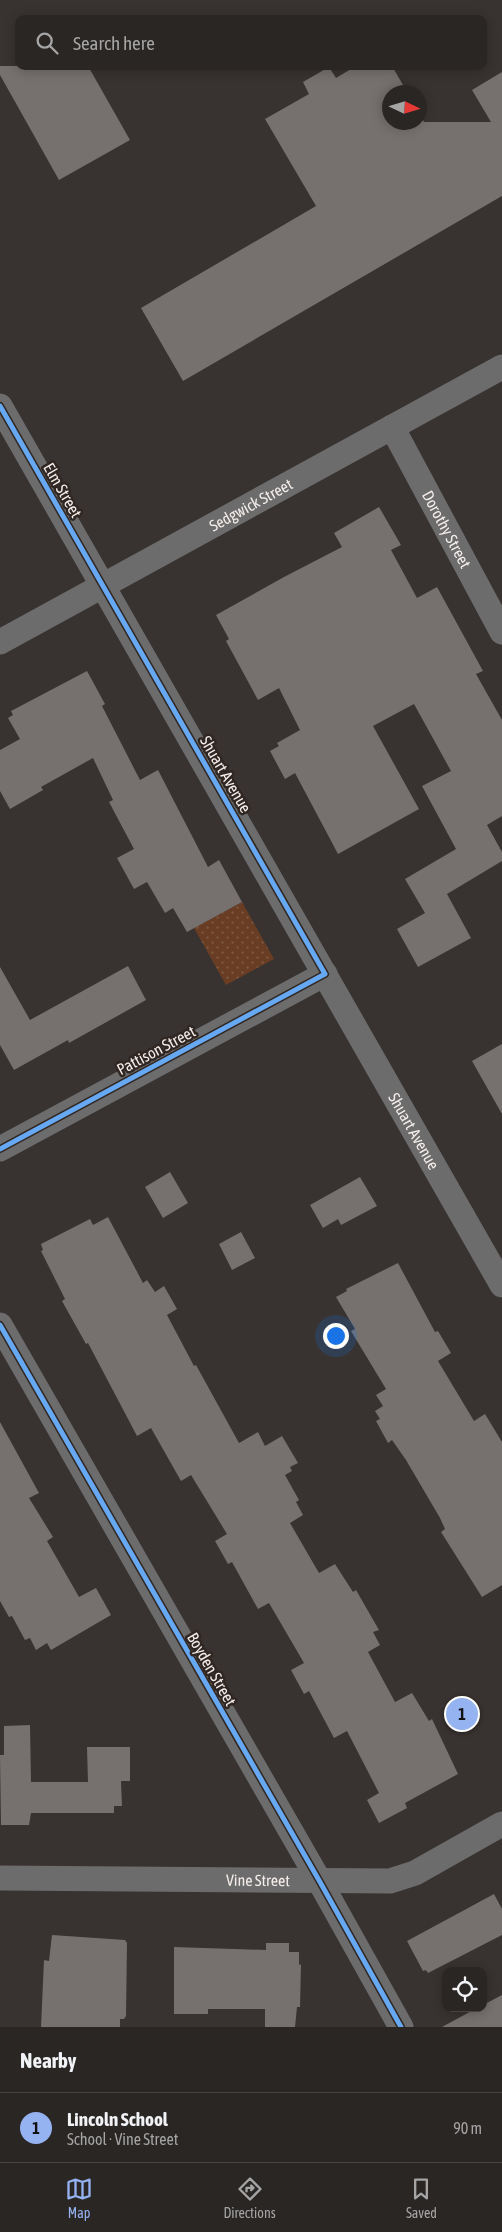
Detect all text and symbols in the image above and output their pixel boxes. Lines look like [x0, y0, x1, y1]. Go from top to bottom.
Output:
search box [15, 15, 487, 70]
icon: search [33, 29, 61, 57]
text: Search here [73, 32, 155, 54]
north arrow [382, 85, 427, 130]
street label: Elm Street [40, 460, 86, 521]
street label: Sedgwick Street [206, 474, 296, 535]
street label: Dorothy Street [419, 487, 475, 571]
street label: Shuart Avenue [197, 733, 255, 815]
street label: Pattison Street [114, 1022, 199, 1078]
street label: Shuart Avenue [385, 1090, 443, 1173]
your location [323, 1323, 349, 1349]
street label: Boyden Street [183, 1629, 240, 1710]
pin: 1 [446, 1695, 478, 1733]
street label: Vine Street [226, 1871, 290, 1889]
map controls [442, 1967, 487, 2012]
button: locate [442, 1967, 487, 2012]
text: Nearby [20, 2048, 76, 2072]
text: Lincoln School [67, 2108, 168, 2130]
text: 1 [32, 2119, 40, 2137]
text: 90 m [453, 2119, 482, 2137]
text: School · Vine Street [67, 2130, 178, 2148]
tab: Map [65, 2175, 93, 2221]
tab: Directions [223, 2175, 276, 2221]
tab: Saved [406, 2175, 437, 2221]

